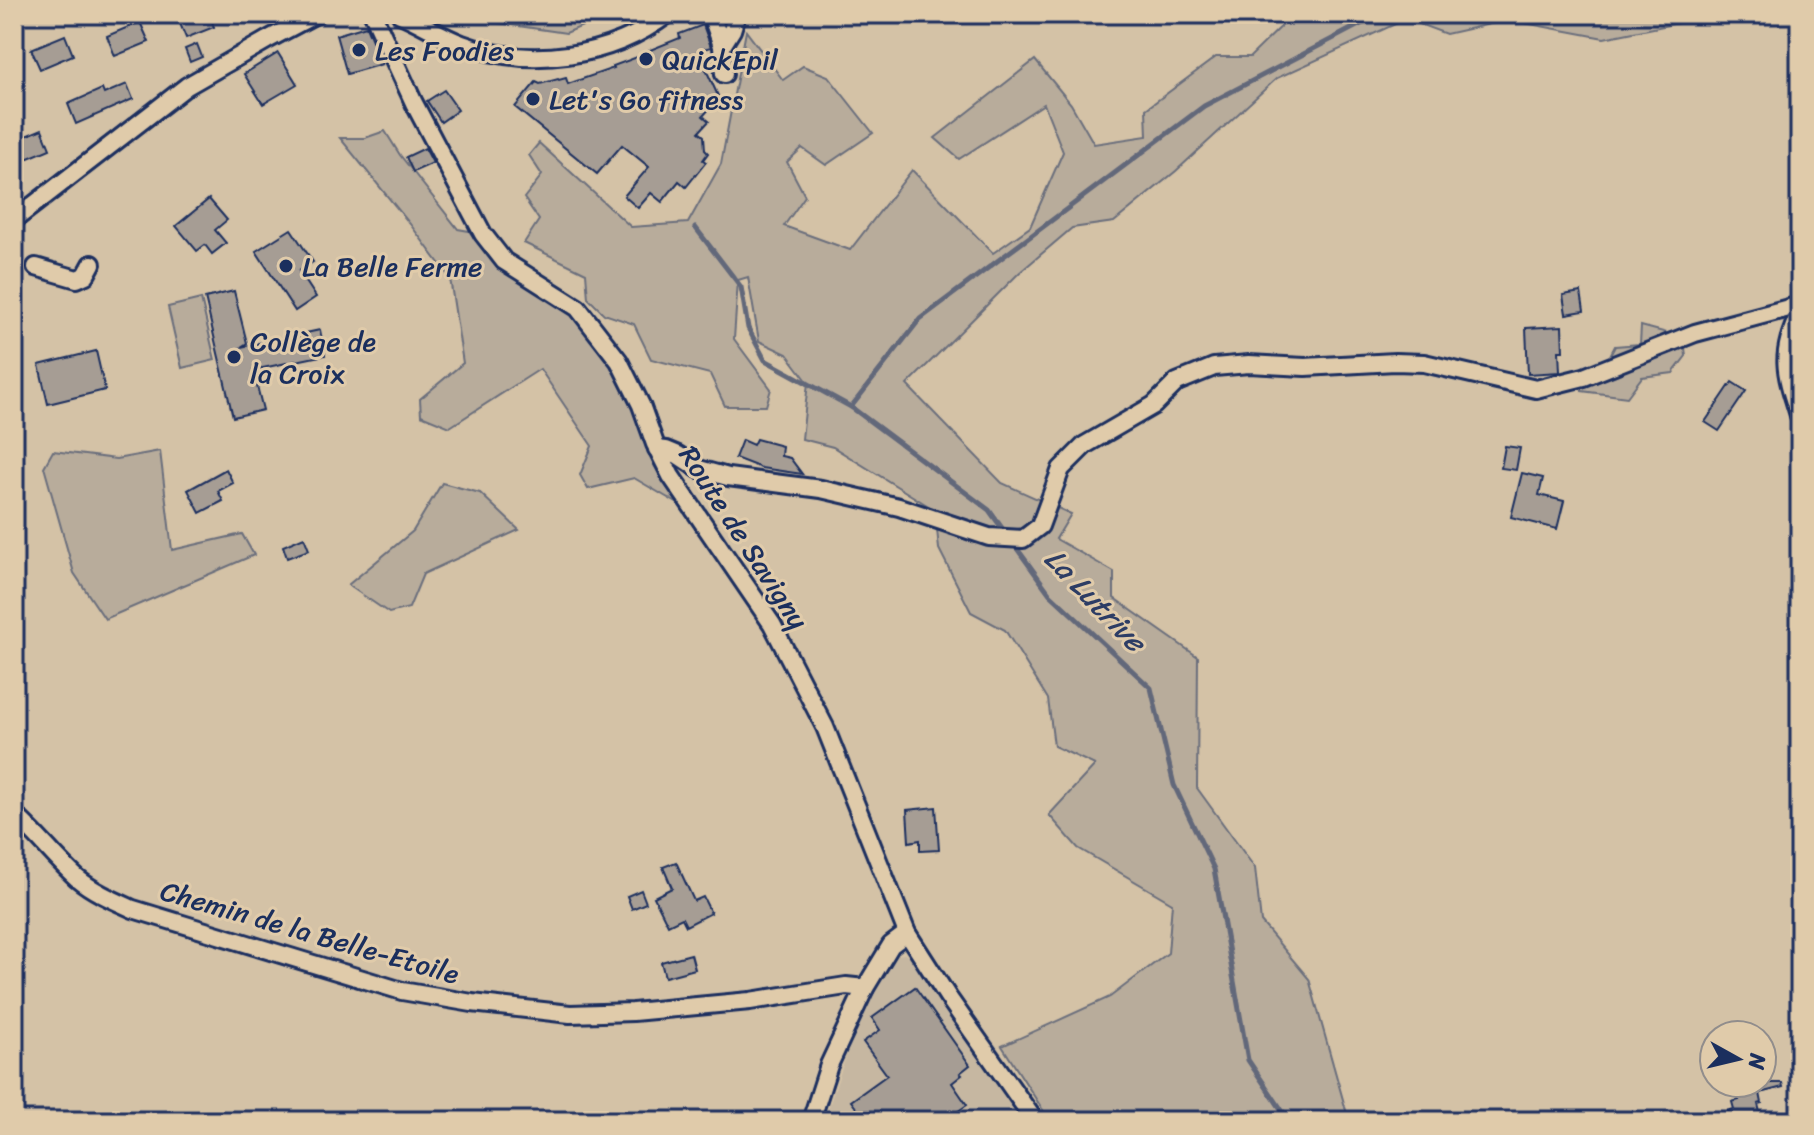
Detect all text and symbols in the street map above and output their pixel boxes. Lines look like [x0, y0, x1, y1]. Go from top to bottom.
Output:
place label: Les Foodies [375, 26, 515, 75]
place label: QuickEpil [662, 35, 779, 84]
marker: Les Foodies [350, 41, 368, 59]
marker: QuickEpil [637, 50, 655, 68]
place label: Let's Go fitness [549, 75, 744, 124]
marker: Let's Go fitness [524, 90, 542, 108]
place label: La Belle Ferme [302, 242, 482, 291]
marker: La Belle Ferme [277, 257, 295, 275]
place label: Collège de la Croix [250, 317, 376, 398]
marker: Collège de la Croix [225, 348, 243, 366]
street label: Route de Savigny [665, 435, 822, 640]
water label: La Lutrive [1031, 535, 1161, 667]
street label: Chemin de la Belle-Etoile [155, 866, 465, 999]
north arrow [1698, 1019, 1778, 1099]
text: N [1737, 1050, 1778, 1073]

